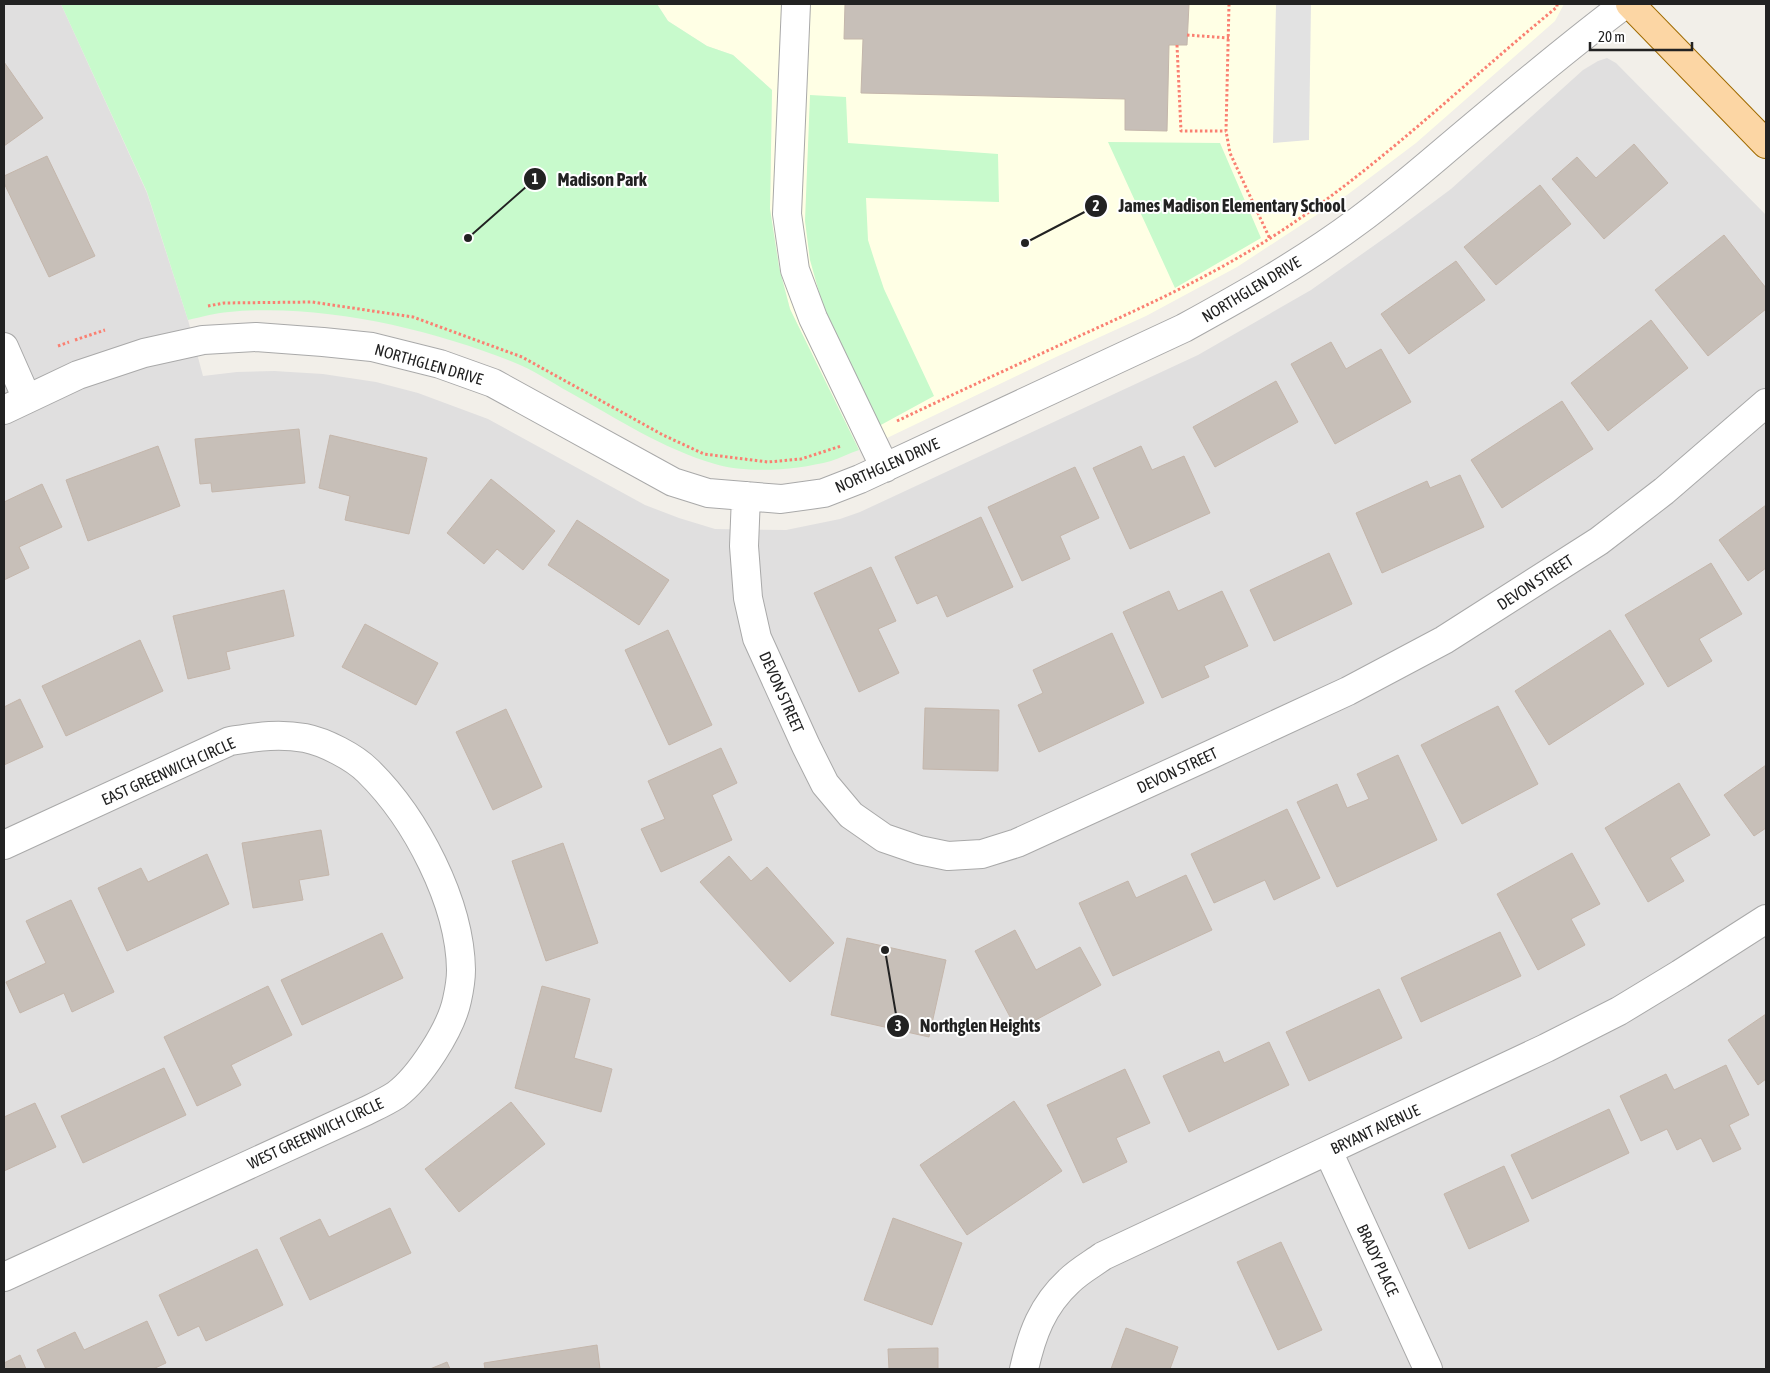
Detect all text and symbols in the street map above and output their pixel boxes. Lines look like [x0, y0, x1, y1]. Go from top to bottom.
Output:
scale bar [1590, 20, 1692, 52]
text: 20 m [1598, 28, 1625, 45]
callout: Madison Park [523, 163, 657, 196]
text: Madison Park [557, 169, 648, 190]
text: 1 [531, 170, 539, 187]
callout: James Madison Elementary School [1084, 189, 1356, 222]
text: James Madison Elementary School [1118, 195, 1346, 216]
text: 2 [1092, 197, 1100, 214]
street label: NORTHGLEN DRIVE [1198, 252, 1304, 326]
street label: NORTHGLEN DRIVE [373, 340, 485, 388]
street label: NORTHGLEN DRIVE [832, 434, 942, 496]
street label: DEVON STREET [1494, 551, 1576, 613]
street label: DEVON STREET [756, 649, 808, 735]
street label: EAST GREENWICH CIRCLE [99, 733, 238, 808]
street label: DEVON STREET [1134, 743, 1220, 797]
callout: Northglen Heights [885, 1009, 1051, 1042]
text: Northglen Heights [920, 1015, 1041, 1036]
text: 3 [894, 1017, 902, 1034]
street label: WEST GREENWICH CIRCLE [244, 1094, 386, 1172]
street label: BRYANT AVENUE [1328, 1100, 1423, 1157]
street label: BRADY PLACE [1354, 1221, 1403, 1299]

